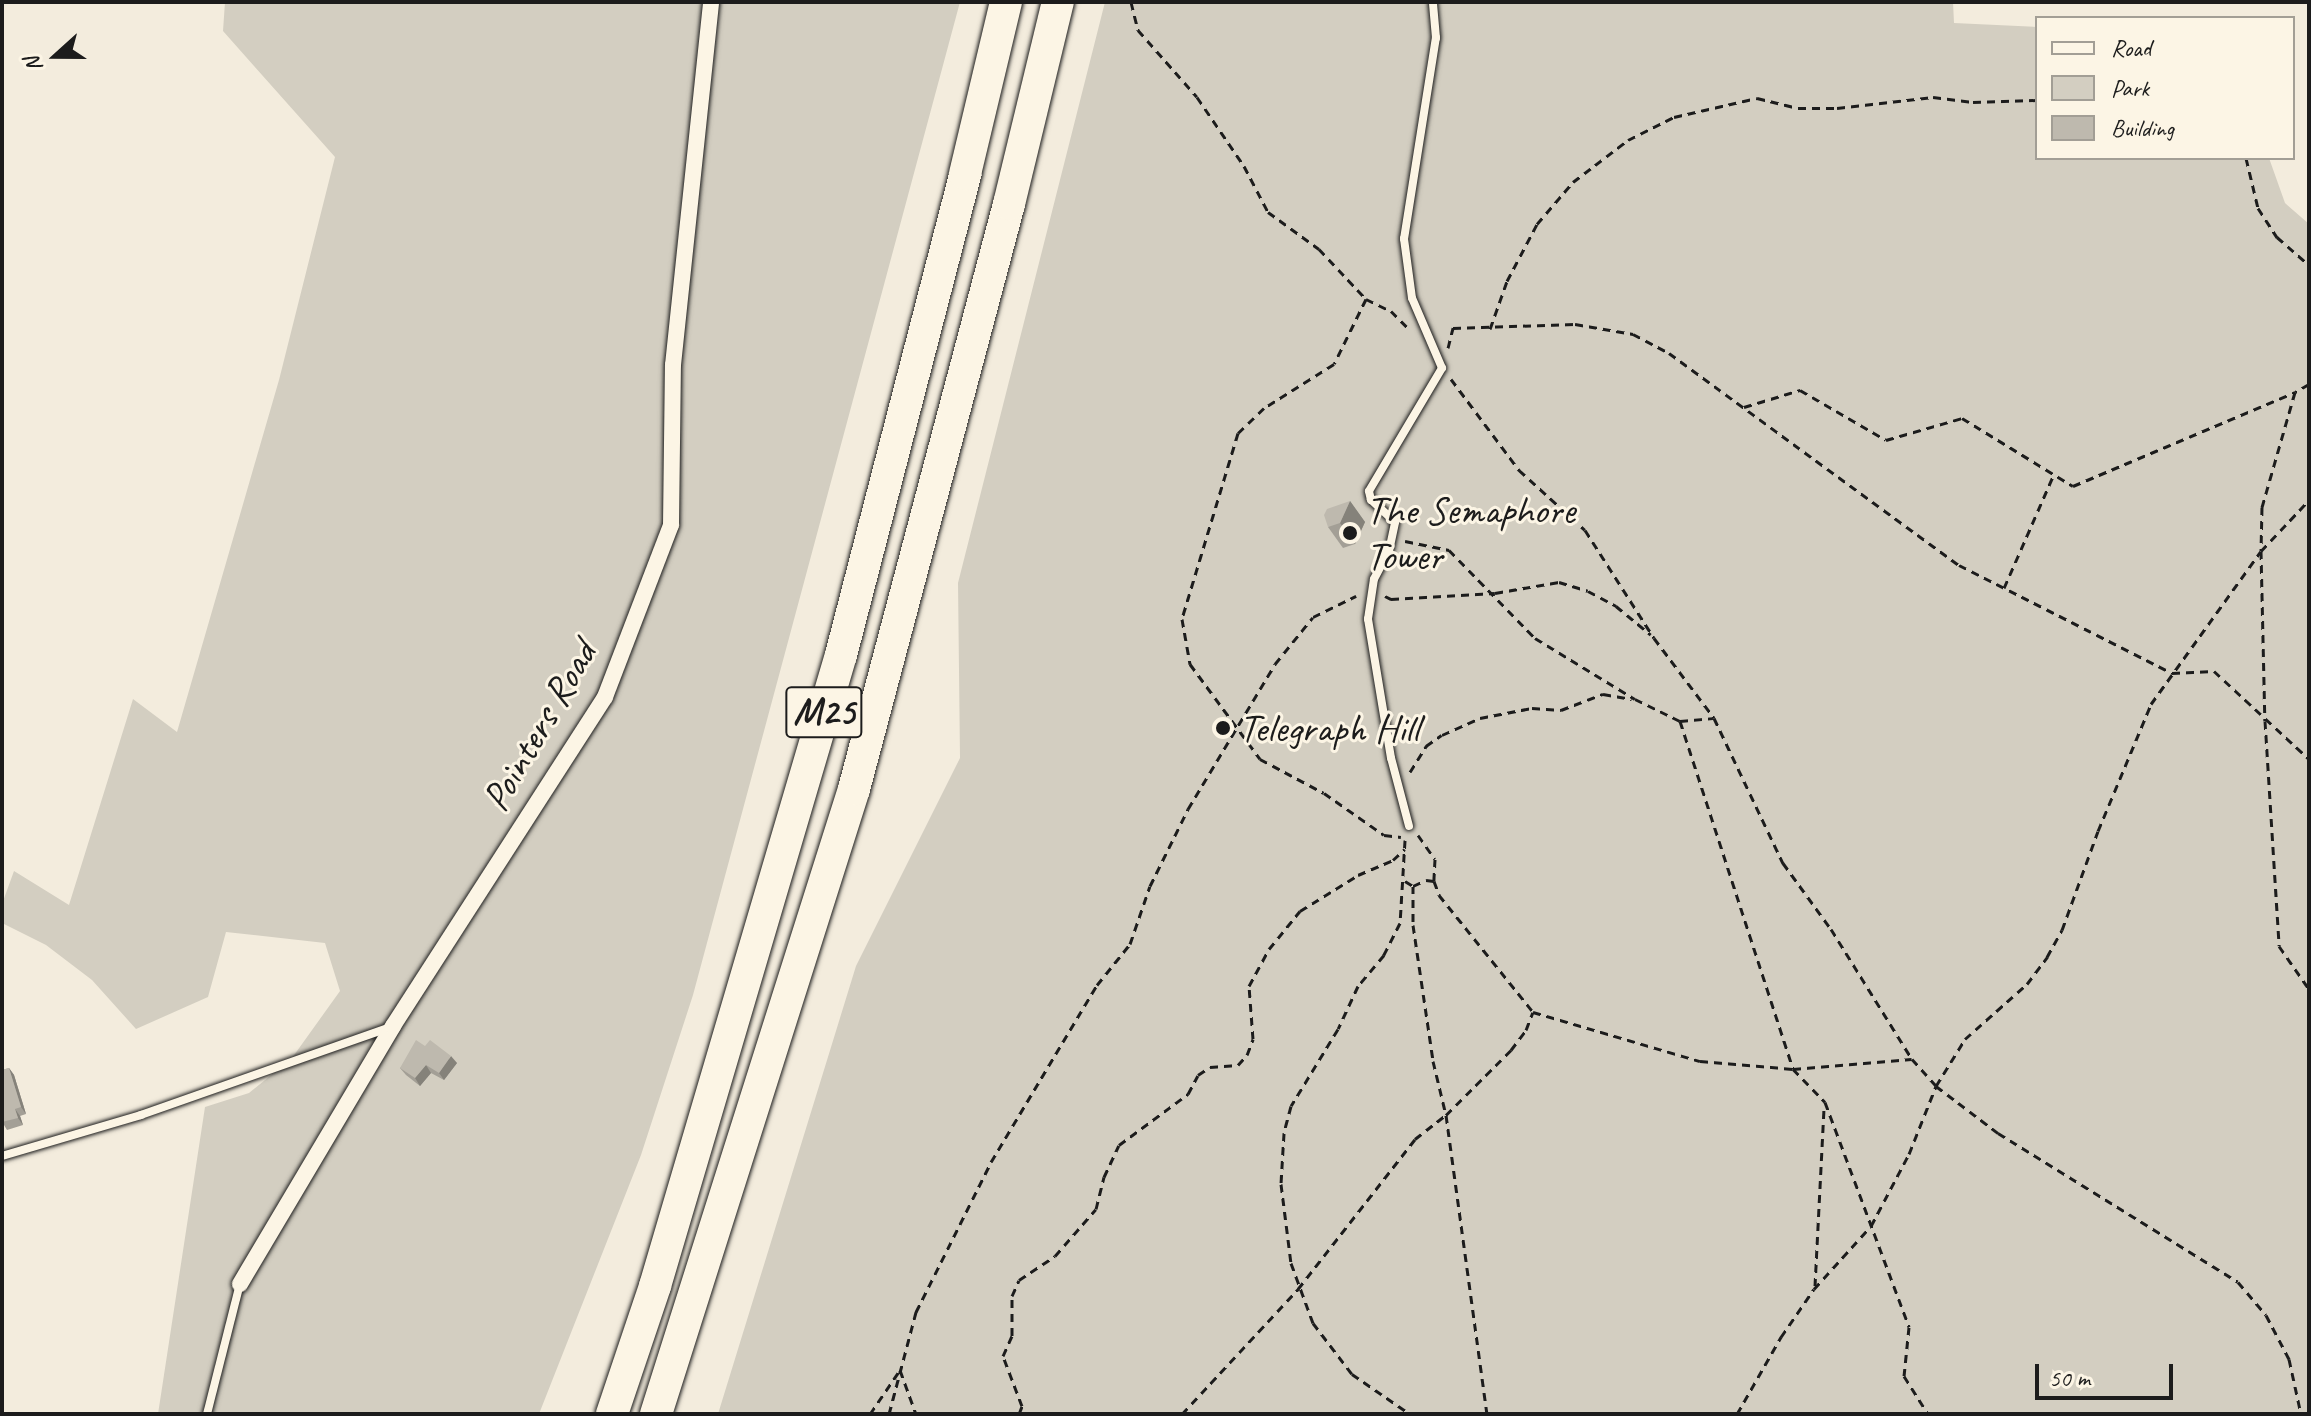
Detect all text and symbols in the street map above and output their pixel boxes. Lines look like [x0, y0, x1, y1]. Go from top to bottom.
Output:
north arrow [16, 16, 96, 96]
legend [2035, 16, 2295, 160]
text: Road [2111, 33, 2151, 63]
text: N [18, 53, 49, 76]
text: Park [2111, 73, 2149, 103]
text: Building [2111, 113, 2174, 143]
place label: The Semaphore Tower [1366, 486, 1571, 580]
marker: The Semaphore Tower [1341, 524, 1359, 542]
street label: Pointers Road [471, 633, 607, 819]
road number: M25 [784, 678, 864, 746]
place label: Telegraph Hill [1239, 704, 1419, 752]
marker: Telegraph Hill [1214, 719, 1232, 737]
scale bar [2039, 1348, 2177, 1398]
text: 50 m [2049, 1363, 2090, 1393]

